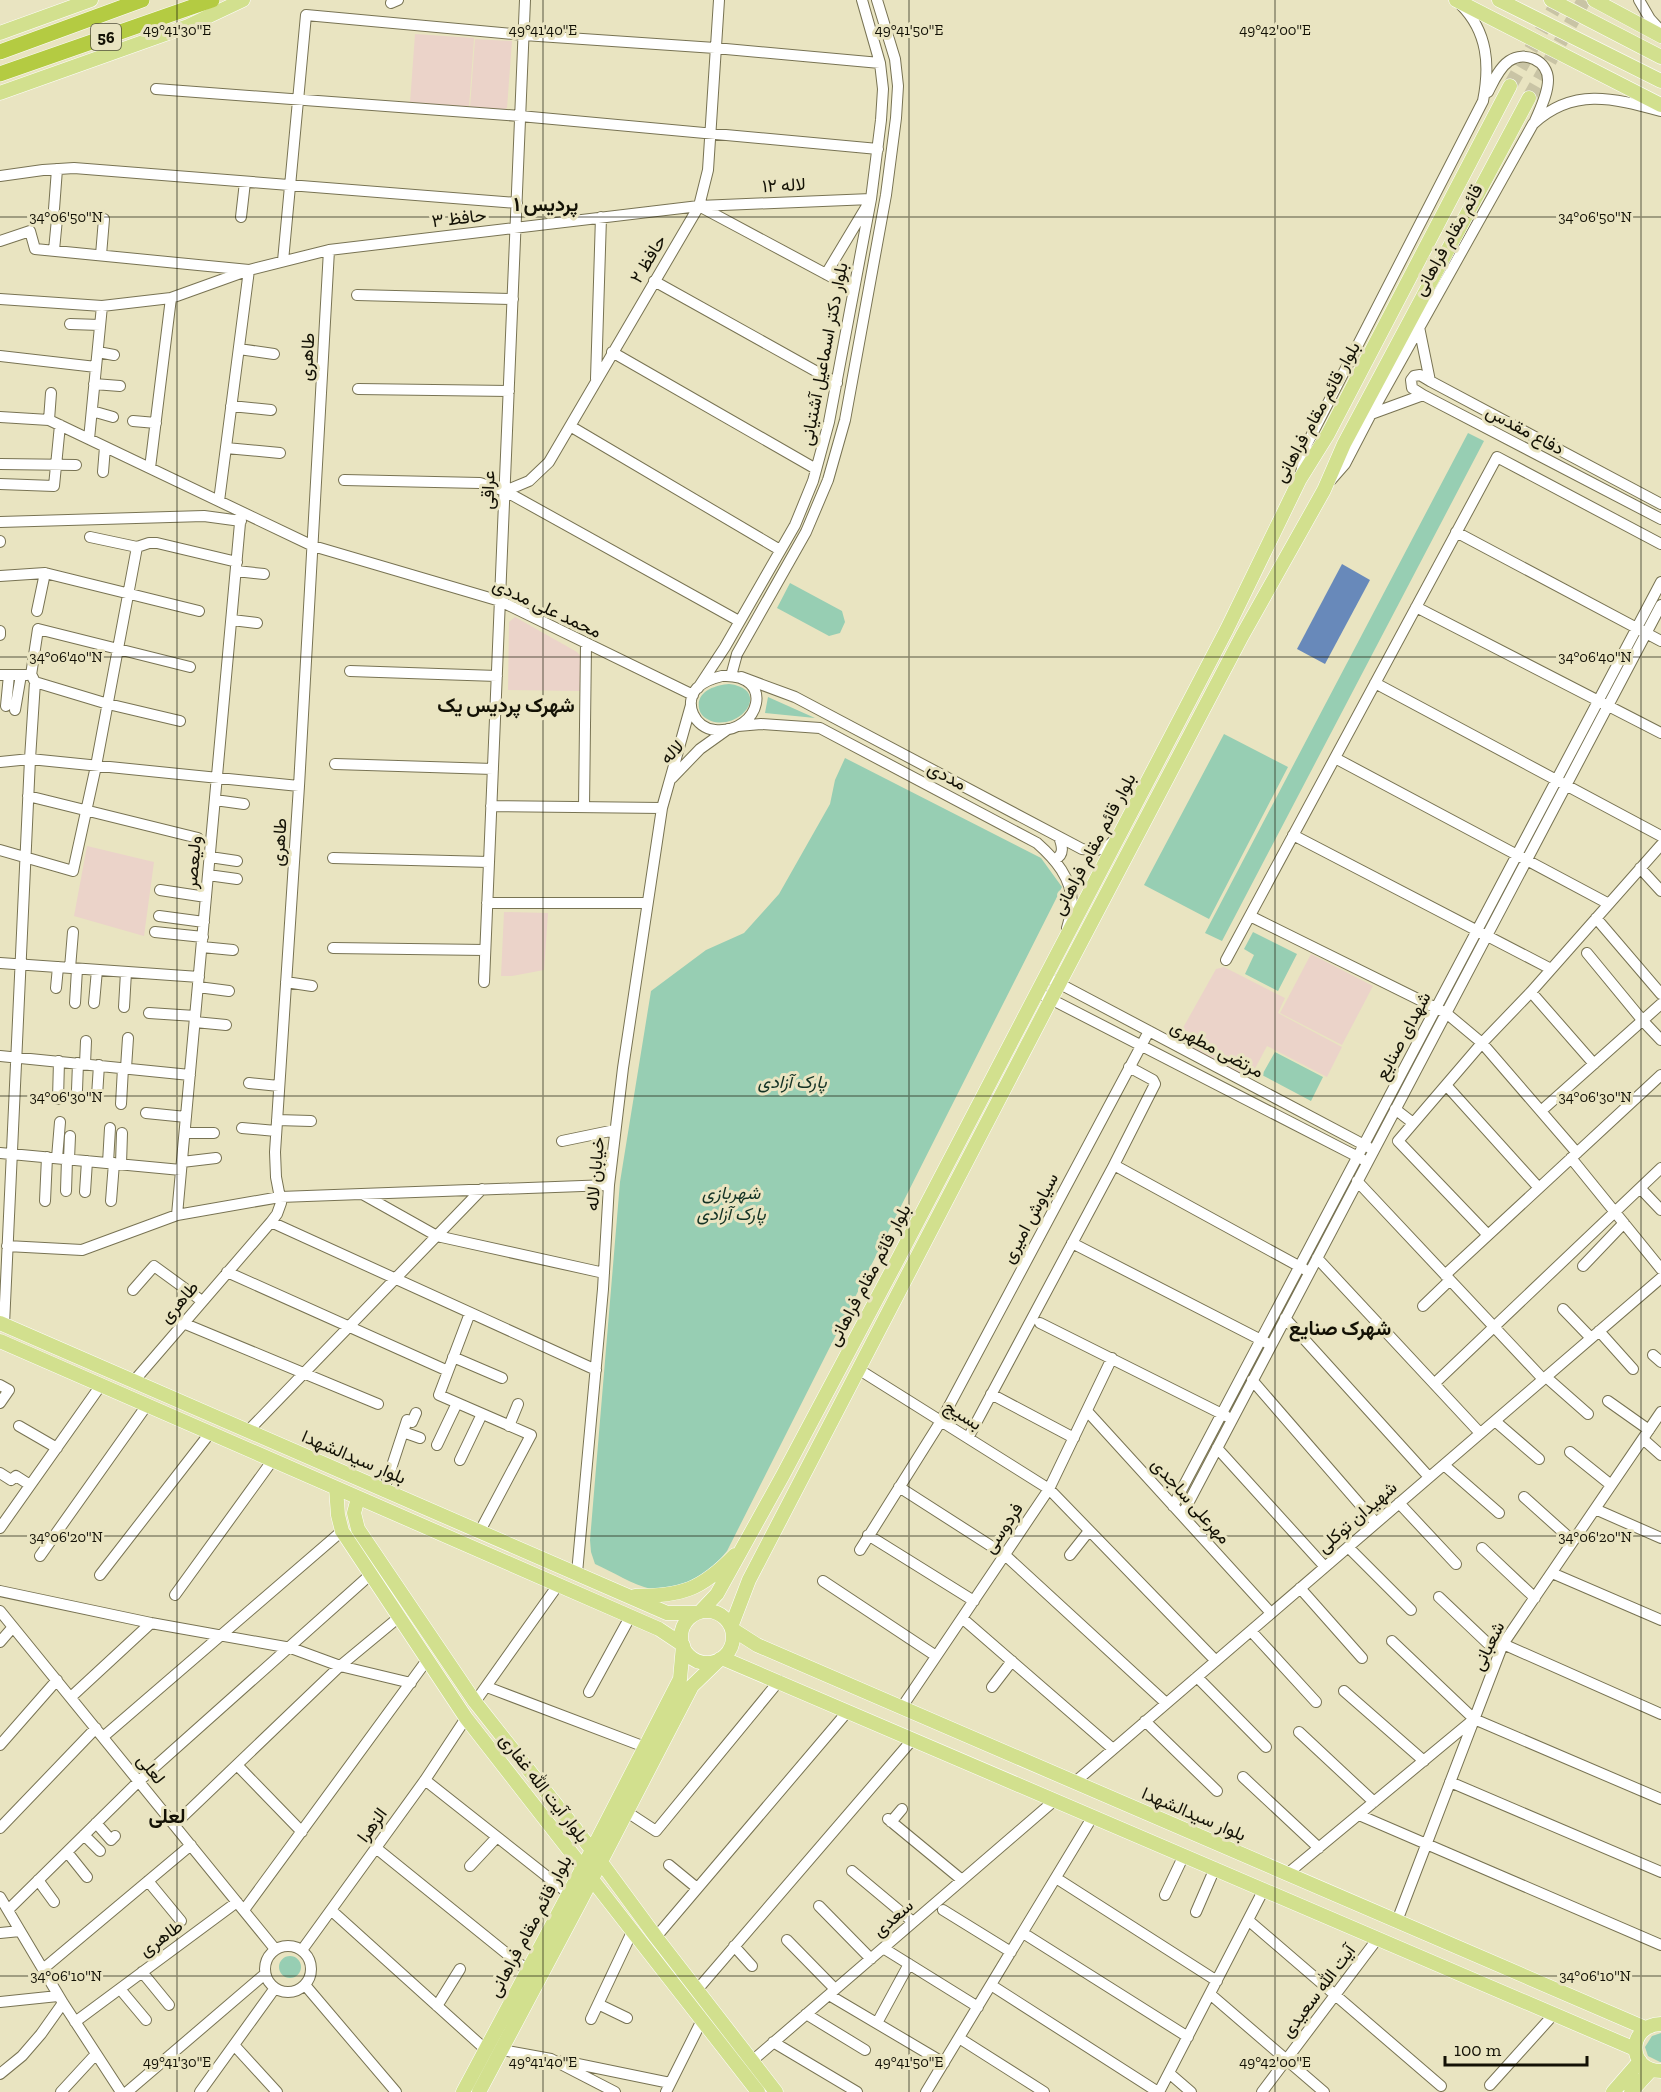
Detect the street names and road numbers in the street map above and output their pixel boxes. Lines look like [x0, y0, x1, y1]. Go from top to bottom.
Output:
road number: 56 [91, 24, 121, 50]
street label: لاله ۱۲ [762, 173, 806, 197]
street label: قائم مقام فراهانی [1408, 180, 1489, 300]
street label: حافظ ۳ [431, 204, 487, 232]
street label: حافظ ۲ [625, 231, 671, 287]
street label: بلوار دکتر اسماعیل آشتیانی [795, 260, 853, 448]
street label: طاهری [295, 332, 319, 382]
street label: بلوار قائم مقام فراهانی [1269, 338, 1366, 487]
street label: دفاع مقدس [1482, 400, 1568, 461]
street label: عراقی [476, 470, 500, 510]
street label: محمد علی مددی [489, 573, 605, 643]
street label: لاله [655, 735, 689, 769]
street label: مددی [924, 757, 970, 795]
street label: بلوار قائم مقام فراهانی [1047, 769, 1142, 919]
street label: طاهری [266, 817, 292, 867]
street label: ولیعصر [180, 835, 206, 890]
street label: شهدای صنایع [1371, 988, 1436, 1084]
street label: مرتضی مطهری [1167, 1015, 1267, 1083]
street label: خیابان لاله [581, 1136, 609, 1212]
street label: سیاوش امیری [997, 1169, 1063, 1267]
street label: بلوار قائم مقام فراهانی [822, 1200, 917, 1350]
street label: طاهری [155, 1276, 203, 1328]
street label: بسیج [940, 1395, 986, 1436]
street label: بلوار سیدالشهدا [299, 1425, 409, 1489]
street label: مهرعلی ساجدی [1147, 1453, 1235, 1549]
street label: شهیدان توکلی [1313, 1476, 1401, 1558]
street label: فردوسی [978, 1499, 1028, 1557]
street label: شعبانی [1467, 1618, 1509, 1674]
street label: بلوار آیت الله غفاری [494, 1729, 594, 1847]
street label: لعلی [132, 1749, 170, 1789]
street label: بلوار سیدالشهدا [1139, 1782, 1249, 1846]
street label: الزهرا [352, 1803, 392, 1847]
street label: بلوار قائم مقام فراهانی [483, 1851, 578, 2001]
street label: سعدی [868, 1894, 918, 1942]
street label: طاهری [135, 1915, 187, 1961]
street label: آیت الله سعیدی [1276, 1939, 1361, 2042]

